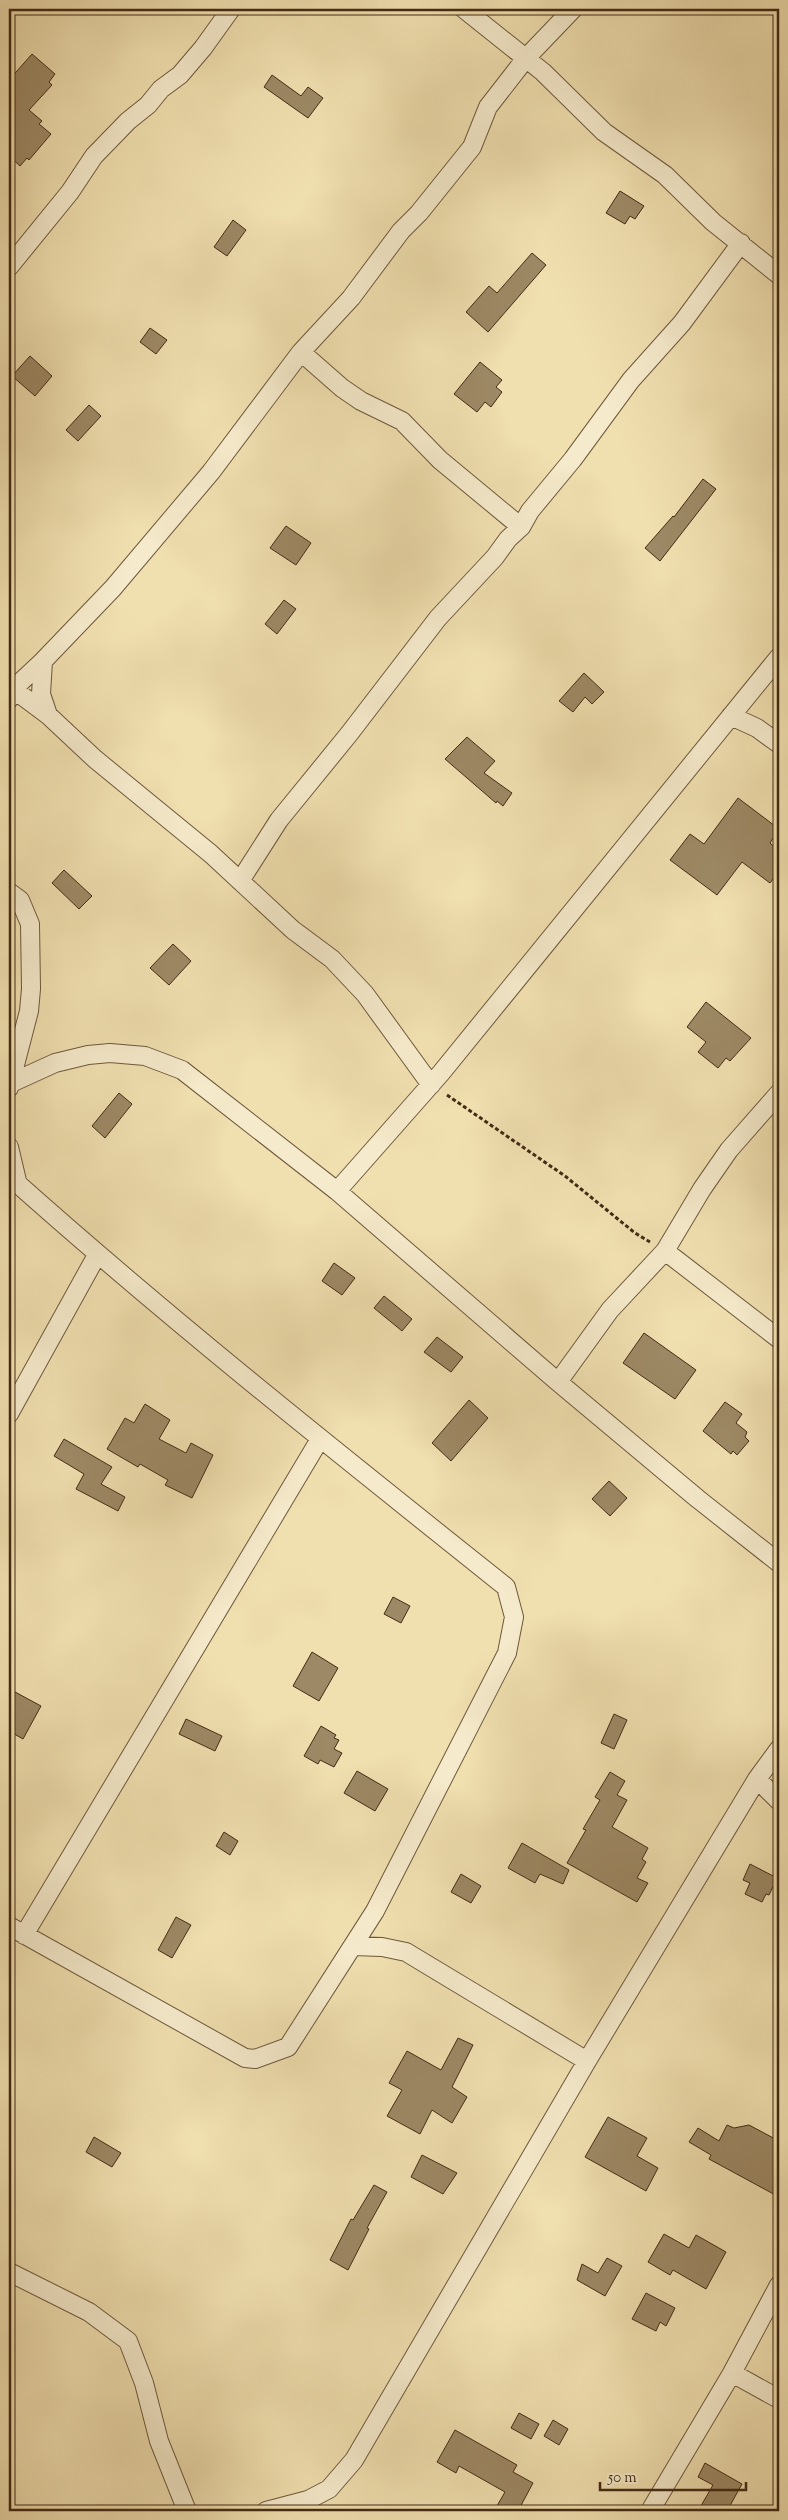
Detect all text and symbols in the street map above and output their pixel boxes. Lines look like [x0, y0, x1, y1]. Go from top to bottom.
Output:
scale bar [600, 2460, 747, 2492]
text: 50 m [607, 2468, 637, 2489]

